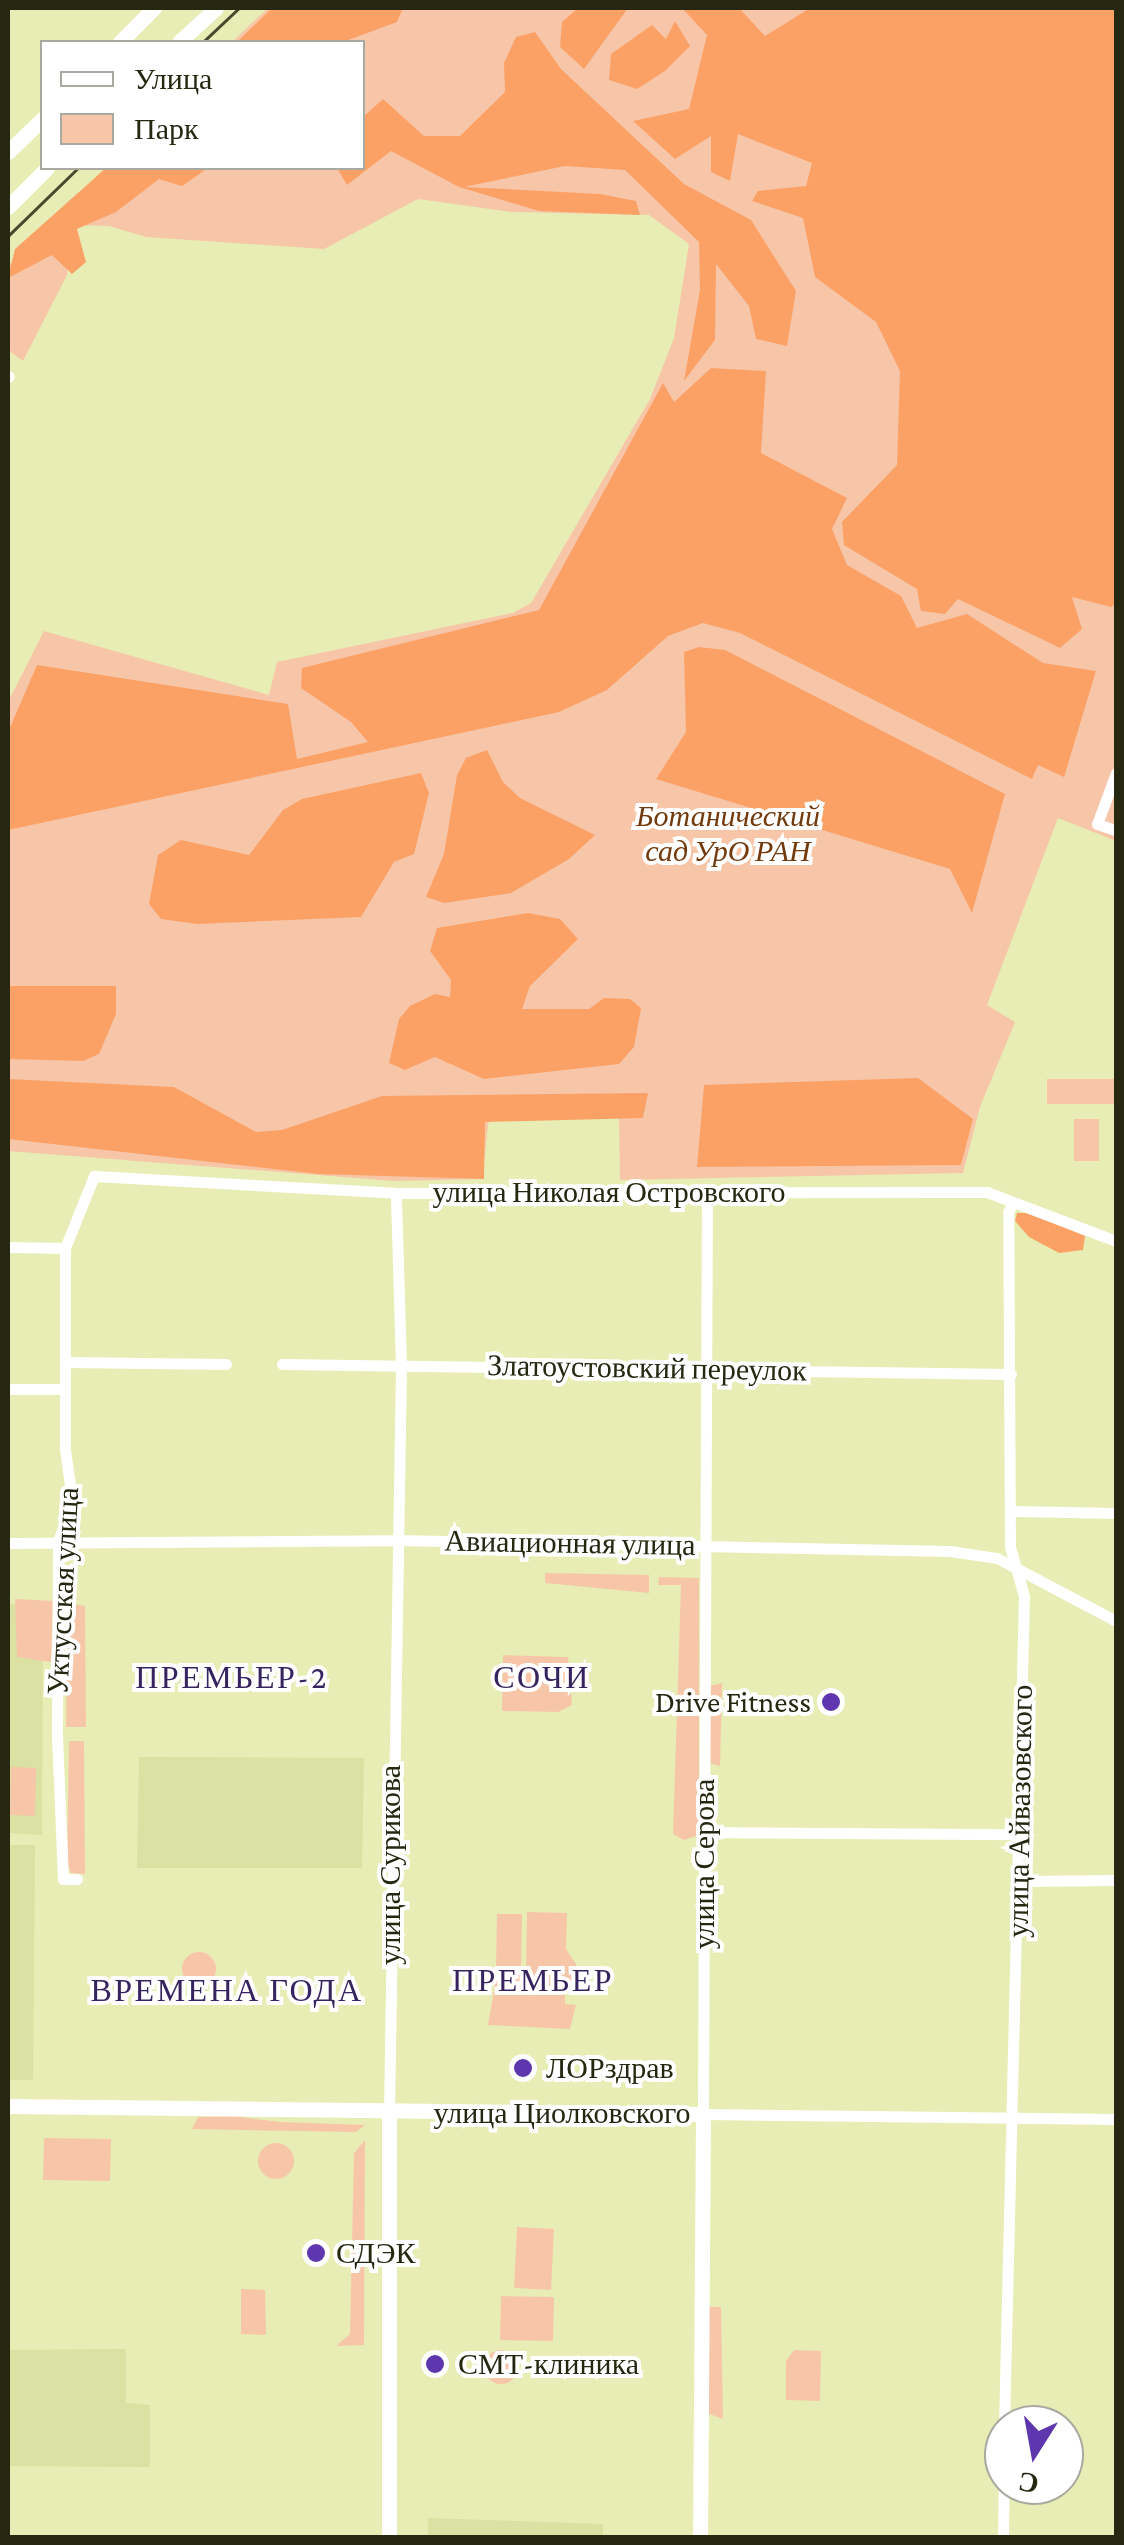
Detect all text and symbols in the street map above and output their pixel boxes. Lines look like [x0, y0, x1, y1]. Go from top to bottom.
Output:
legend [40, 40, 365, 170]
text: Улица [134, 62, 212, 95]
text: Парк [134, 112, 199, 145]
park label: Ботанический сад УрО РАН [636, 798, 820, 868]
street label: улица Николая Островского [432, 1174, 786, 1210]
street label: Златоустовский переулок [487, 1347, 807, 1389]
street label: Уктусская улица [40, 1486, 86, 1696]
street label: Авиационная улица [444, 1523, 696, 1563]
district label: ПРЕМЬЕР-2 [135, 1658, 329, 1696]
district label: СОЧИ [493, 1658, 591, 1696]
place label: Drive Fitness [655, 1684, 811, 1720]
street label: улица Айвазовского [1000, 1684, 1040, 1938]
marker: Drive Fitness [820, 1691, 842, 1713]
street label: улица Сурикова [372, 1765, 408, 1965]
street label: улица Серова [686, 1779, 722, 1949]
district label: ПРЕМЬЕР [452, 1961, 614, 1999]
district label: ВРЕМЕНА ГОДА [90, 1971, 364, 2009]
place label: ЛОРздрав [546, 2050, 674, 2086]
marker: ЛОРздрав [510, 2055, 536, 2081]
street label: улица Циолковского [434, 2095, 690, 2131]
place label: СДЭК [336, 2235, 416, 2271]
marker: СДЭК [305, 2242, 327, 2264]
place label: СМТ-клиника [458, 2346, 639, 2382]
marker: СМТ-клиника [422, 2351, 448, 2377]
north arrow [984, 2405, 1084, 2505]
text: С [1016, 2466, 1041, 2500]

